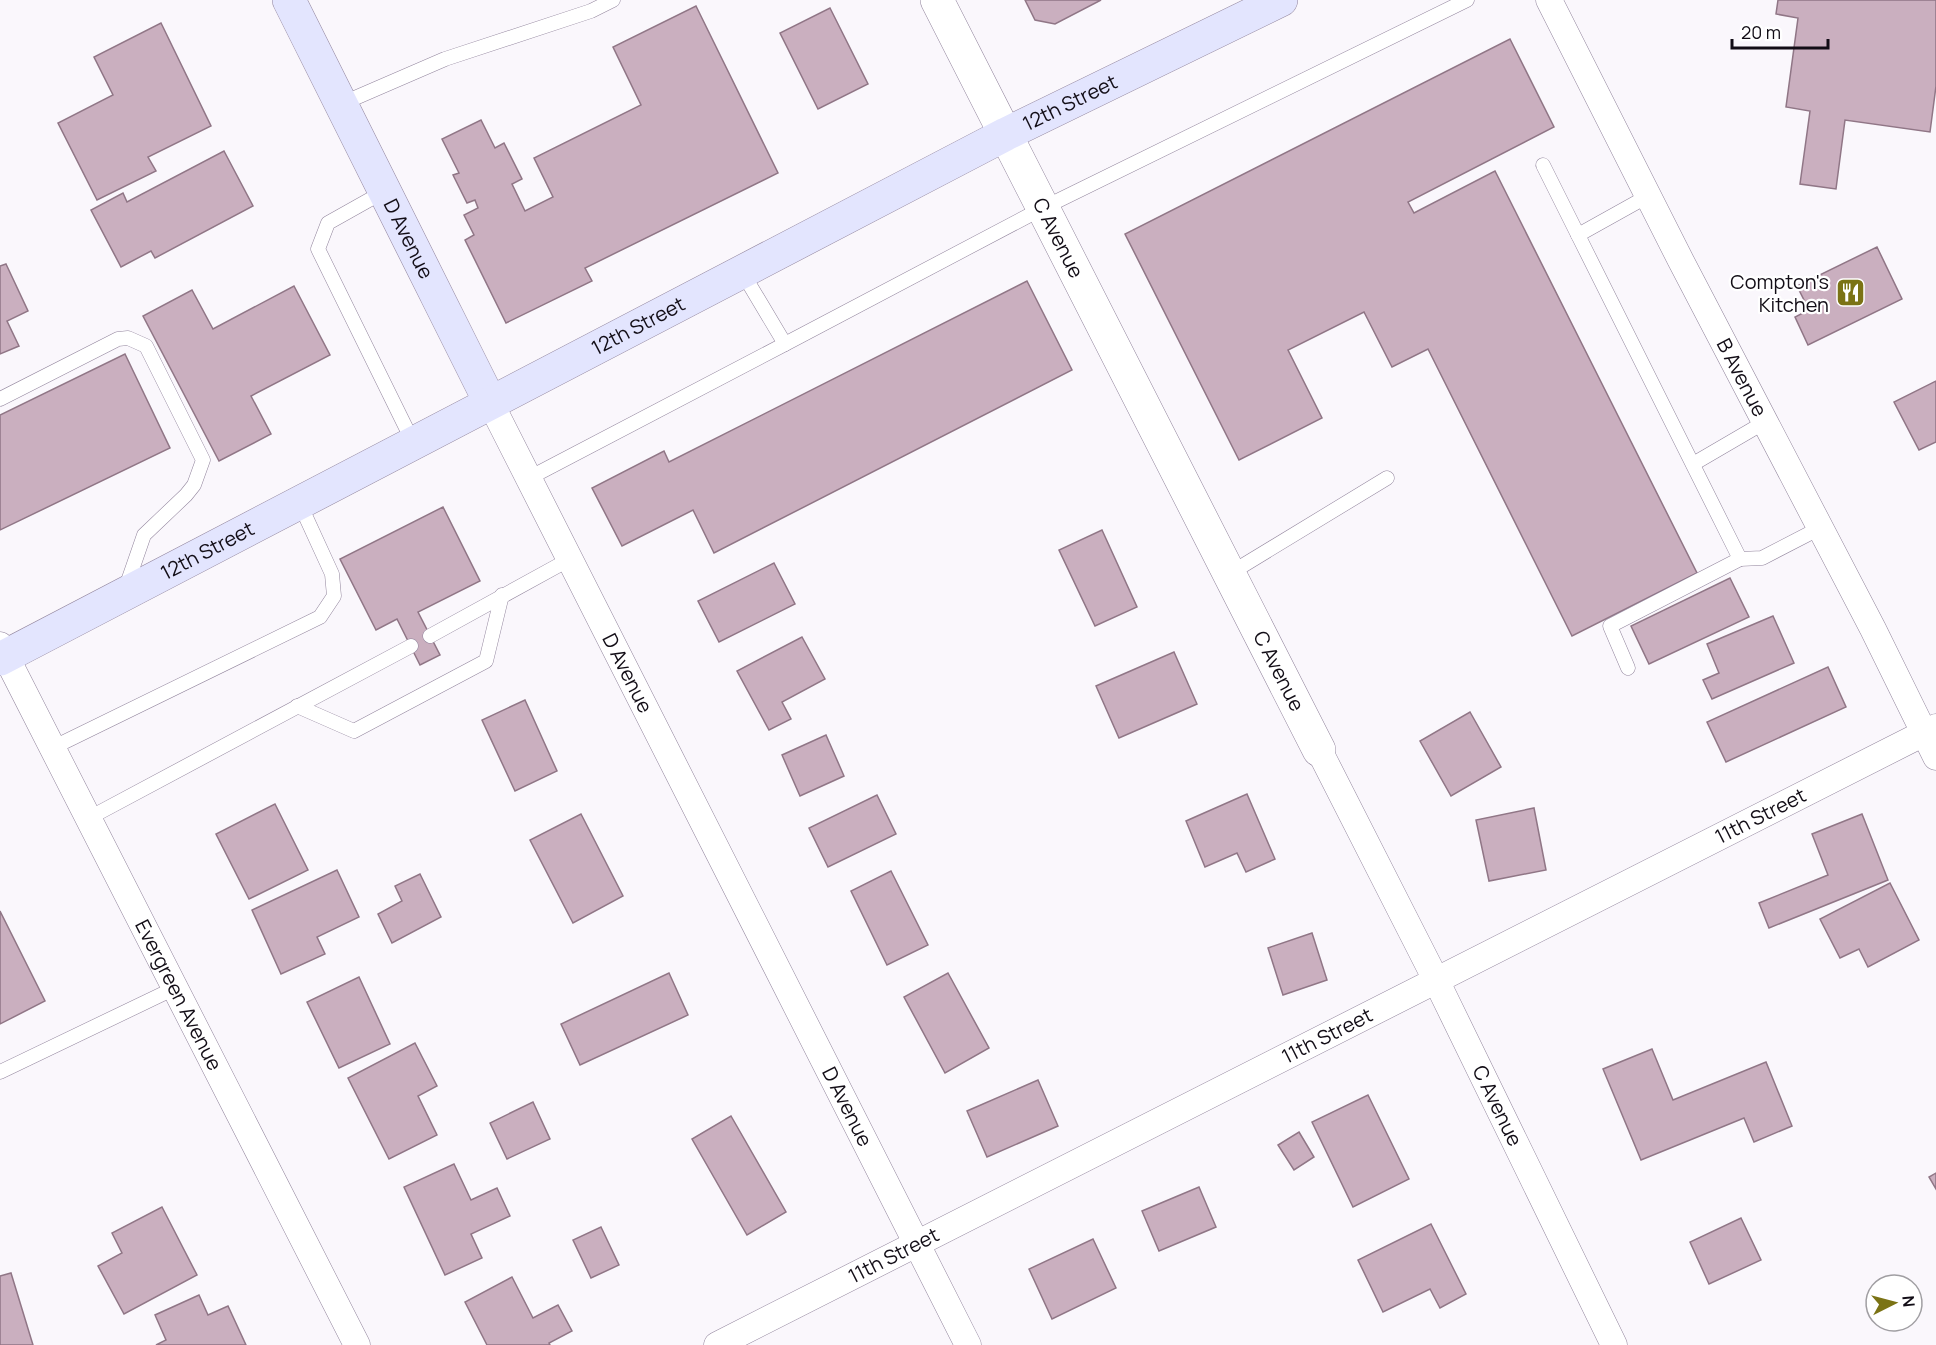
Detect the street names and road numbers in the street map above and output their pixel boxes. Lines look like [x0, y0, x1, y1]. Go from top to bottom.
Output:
street label: 12th Street [1018, 68, 1122, 137]
street label: C Avenue [1027, 193, 1090, 283]
street label: D Avenue [378, 194, 440, 283]
street label: 12th Street [587, 290, 690, 361]
street label: B Avenue [1711, 334, 1774, 421]
street label: 12th Street [156, 515, 259, 586]
street label: C Avenue [1247, 626, 1311, 716]
street label: D Avenue [596, 628, 659, 717]
street label: 11th Street [1710, 781, 1810, 850]
street label: Evergreen Avenue [129, 915, 229, 1075]
street label: 11th Street [1277, 1001, 1377, 1070]
street label: C Avenue [1467, 1061, 1529, 1151]
street label: D Avenue [816, 1062, 879, 1151]
street label: 11th Street [843, 1221, 943, 1289]

